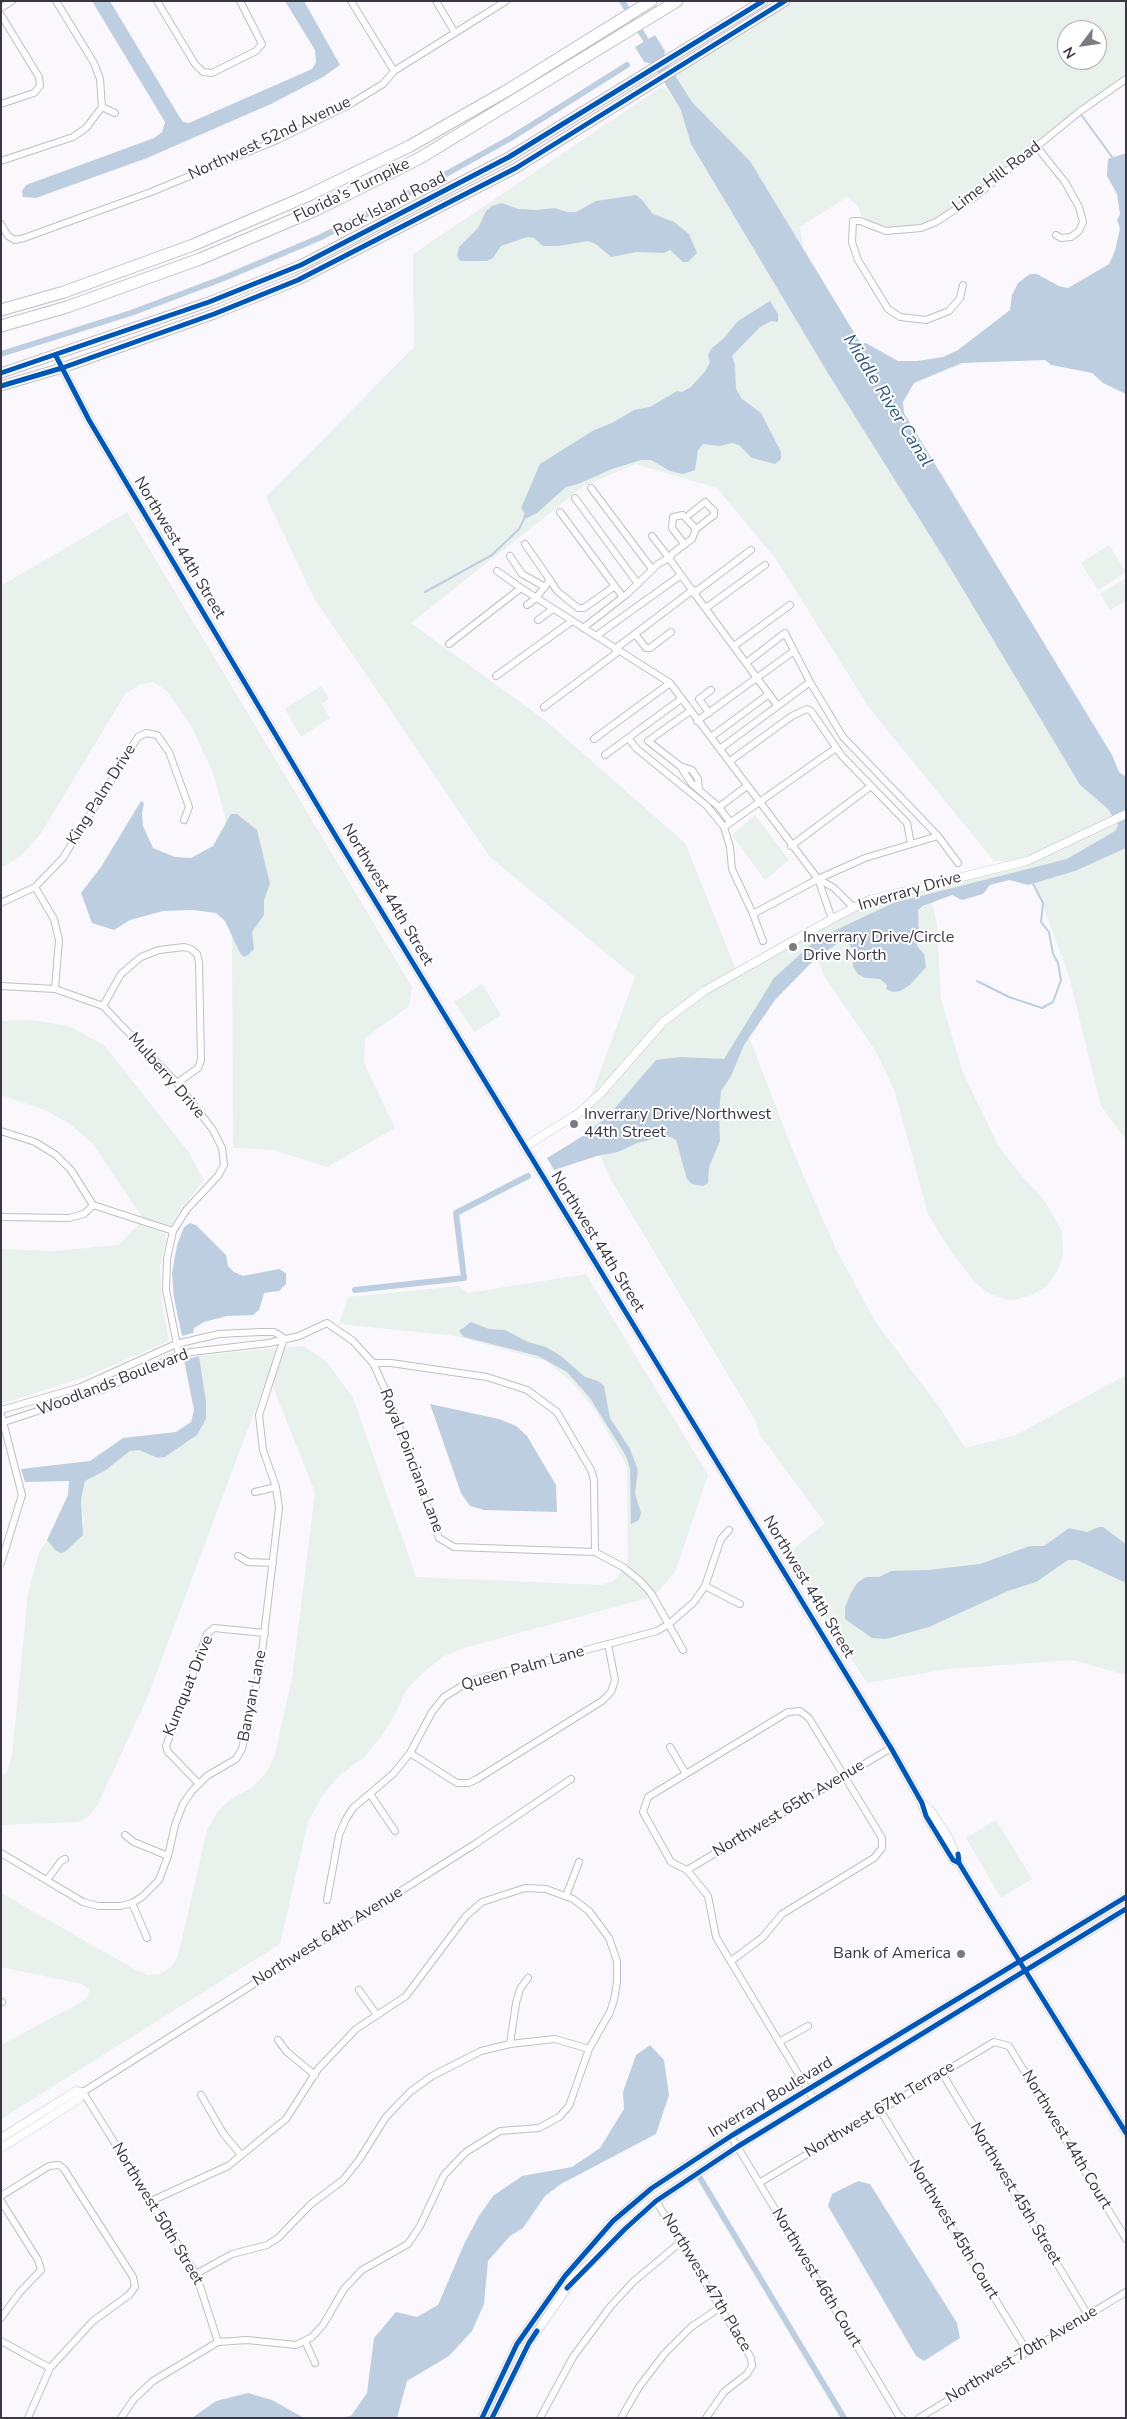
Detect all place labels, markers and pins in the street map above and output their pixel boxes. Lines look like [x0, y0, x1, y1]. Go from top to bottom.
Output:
place label: Inverrary Drive/Circle Drive North [803, 928, 954, 966]
marker: Inverrary Drive/Circle Drive North [787, 941, 799, 953]
place label: Inverrary Drive/Northwest 44th Street [584, 1105, 771, 1143]
marker: Inverrary Drive/Northwest 44th Street [568, 1118, 580, 1130]
place label: Bank of America [833, 1944, 951, 1964]
marker: Bank of America [955, 1948, 967, 1960]

